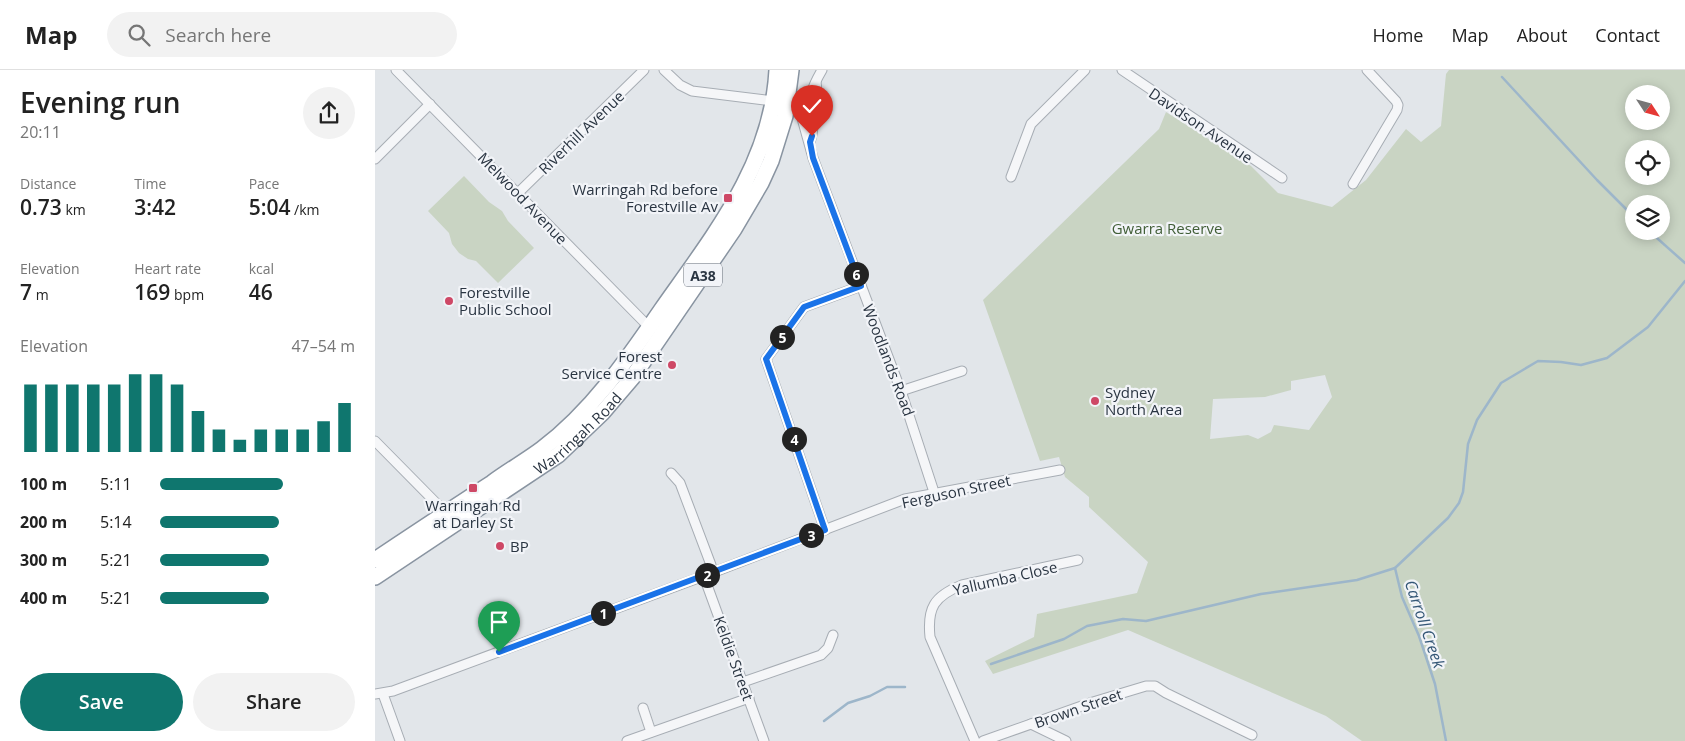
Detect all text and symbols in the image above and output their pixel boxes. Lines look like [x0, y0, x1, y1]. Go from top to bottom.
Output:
search box [107, 12, 457, 57]
text: Map [25, 18, 77, 51]
icon: search [125, 21, 153, 49]
text: Search here [165, 22, 271, 48]
text: Home [1373, 23, 1423, 47]
text: Map [1451, 23, 1489, 47]
text: About [1517, 23, 1567, 47]
text: Contact [1595, 23, 1660, 47]
text: Evening run [20, 83, 181, 121]
street label: Davidson Avenue [1145, 83, 1257, 167]
pin [791, 85, 833, 136]
north arrow [1625, 85, 1670, 130]
map controls [1625, 85, 1670, 240]
street label: Riverhill Avenue [534, 86, 628, 178]
button: share [303, 87, 355, 139]
icon: check [798, 92, 826, 120]
text: 20:11 [20, 121, 61, 143]
button: locate [1625, 140, 1670, 185]
street label: Melwood Avenue [474, 148, 572, 248]
text: Distance [20, 174, 76, 193]
text: Time [134, 174, 166, 193]
text: Pace [249, 174, 279, 193]
place label: Warringah Rd before Forestville Av [572, 179, 719, 216]
marker: Warringah Rd before Forestville Av [722, 192, 734, 204]
text: 0.73 [20, 193, 62, 221]
text: 3:42 [134, 193, 176, 221]
text: 5:04 [249, 193, 290, 221]
button: layers [1625, 195, 1670, 240]
text: km [62, 200, 86, 219]
text: /km [290, 200, 320, 219]
park label: Gwarra Reserve [1112, 218, 1222, 238]
text: Elevation [20, 259, 79, 278]
text: Heart rate [134, 259, 201, 278]
text: kcal [249, 259, 274, 278]
pin: 6 [843, 262, 869, 286]
road number: A38 [684, 264, 722, 286]
text: 6 [852, 265, 861, 284]
text: 7 [20, 278, 32, 306]
text: 169 [134, 278, 170, 306]
text: 46 [249, 278, 273, 306]
place label: Forestville Public School [459, 282, 552, 319]
text: m [32, 285, 49, 304]
text: bpm [170, 285, 204, 304]
marker: Forestville Public School [443, 295, 455, 307]
street label: Woodlands Road [858, 301, 920, 419]
pin: 5 [769, 324, 795, 350]
text: 5 [778, 328, 787, 347]
text: Elevation [20, 335, 88, 357]
text: 47–54 m [291, 335, 355, 357]
place label: Forest Service Centre [561, 346, 662, 383]
marker: Forest Service Centre [666, 359, 678, 371]
place label: Sydney North Area [1105, 382, 1182, 419]
street label: Warringah Road [530, 388, 626, 479]
marker: Sydney North Area [1089, 395, 1101, 407]
pin: 4 [781, 426, 807, 452]
text: 4 [790, 430, 799, 449]
street label: Ferguson Street [900, 470, 1012, 512]
text: 100 m [20, 473, 67, 495]
text: 5:11 [100, 473, 132, 495]
marker: Warringah Rd at Darley St [467, 482, 479, 494]
place label: Warringah Rd at Darley St [425, 495, 521, 532]
text: 200 m [20, 511, 67, 533]
text: 5:14 [100, 511, 132, 533]
pin: 3 [799, 522, 823, 548]
text: 3 [807, 526, 816, 545]
place label: BP [510, 536, 529, 556]
marker: BP [494, 540, 506, 552]
text: 300 m [20, 549, 67, 571]
text: 5:21 [100, 549, 132, 571]
street label: Yallumba Close [951, 556, 1059, 600]
pin: 2 [695, 562, 719, 588]
text: 2 [703, 566, 712, 585]
water label: Carroll Creek [1400, 577, 1451, 672]
text: 400 m [20, 587, 67, 609]
text: 5:21 [100, 587, 132, 609]
pin: 1 [591, 600, 615, 626]
pin [478, 601, 520, 652]
text: 1 [599, 604, 608, 623]
icon: arrive [485, 608, 513, 636]
street label: Keldie Street [709, 613, 759, 703]
button: Save [20, 673, 183, 731]
button: Share [193, 673, 355, 731]
street label: Brown Street [1032, 684, 1124, 732]

